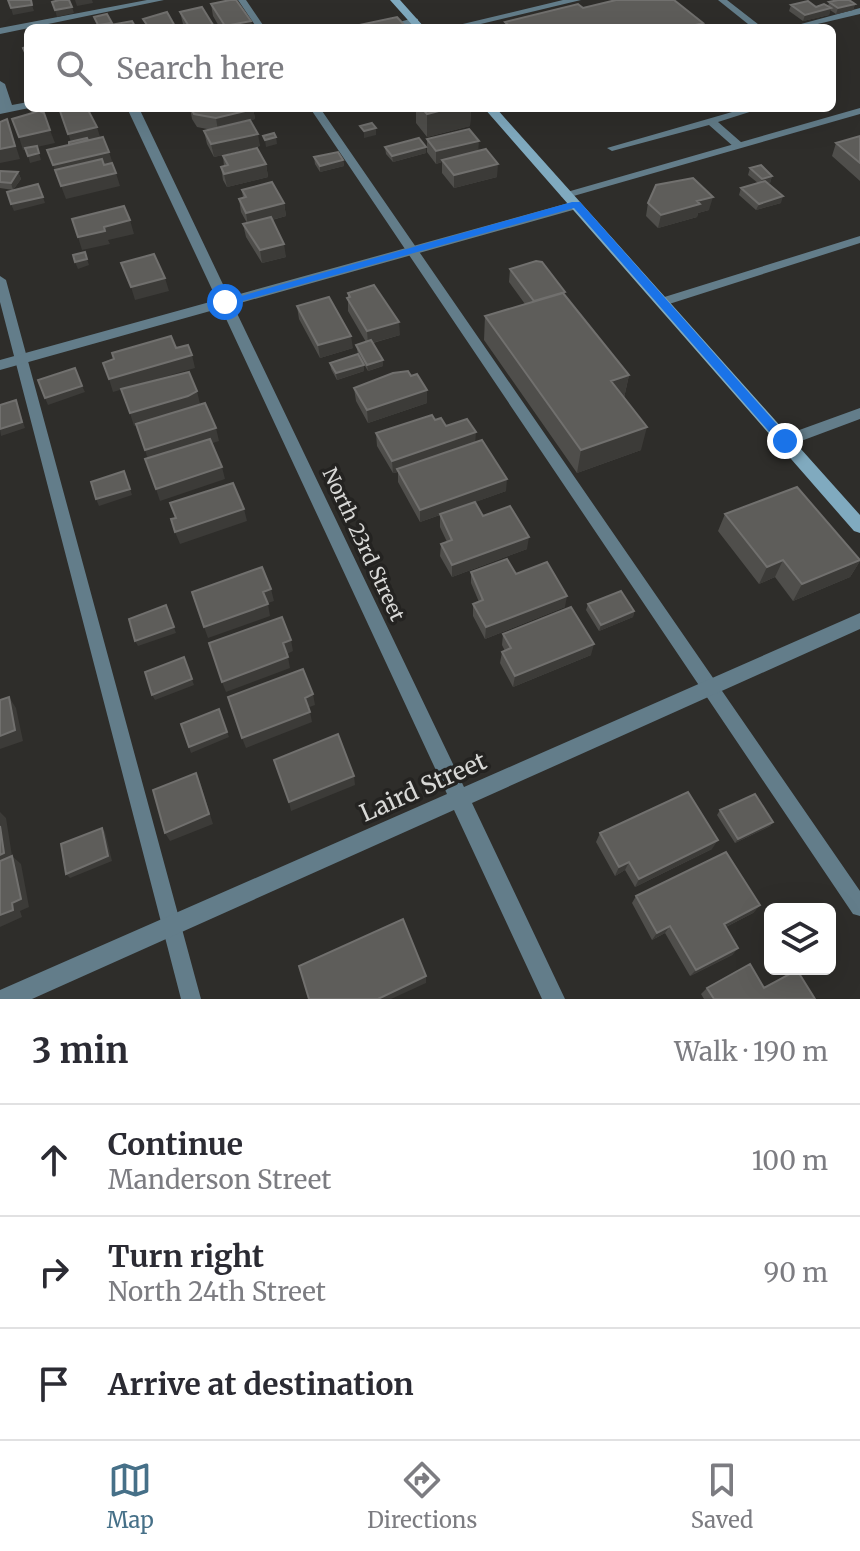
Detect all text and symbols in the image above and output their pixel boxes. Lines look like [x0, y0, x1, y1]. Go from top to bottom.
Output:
search box [24, 24, 836, 112]
icon: search [52, 46, 96, 90]
text: Search here [116, 49, 284, 87]
route start [207, 284, 243, 320]
route end [767, 423, 803, 459]
street label: North 23rd Street [318, 463, 411, 625]
street label: Laird Street [355, 745, 492, 829]
map controls [764, 903, 836, 975]
button: layers [764, 903, 836, 975]
text: 3 min [32, 1030, 128, 1072]
text: Walk · 190 m [674, 1035, 828, 1068]
text: Continue [108, 1125, 243, 1163]
icon: ahead [32, 1138, 76, 1182]
text: 100 m [752, 1144, 828, 1177]
text: Manderson Street [108, 1163, 331, 1196]
text: Turn right [108, 1237, 264, 1275]
icon: right [32, 1250, 76, 1294]
text: 90 m [764, 1256, 828, 1289]
text: North 24th Street [108, 1275, 326, 1308]
icon: arrive [32, 1362, 76, 1406]
text: Arrive at destination [108, 1365, 414, 1403]
tab: Map [107, 1458, 154, 1534]
tab: Directions [367, 1458, 477, 1534]
tab: Saved [691, 1458, 753, 1534]

